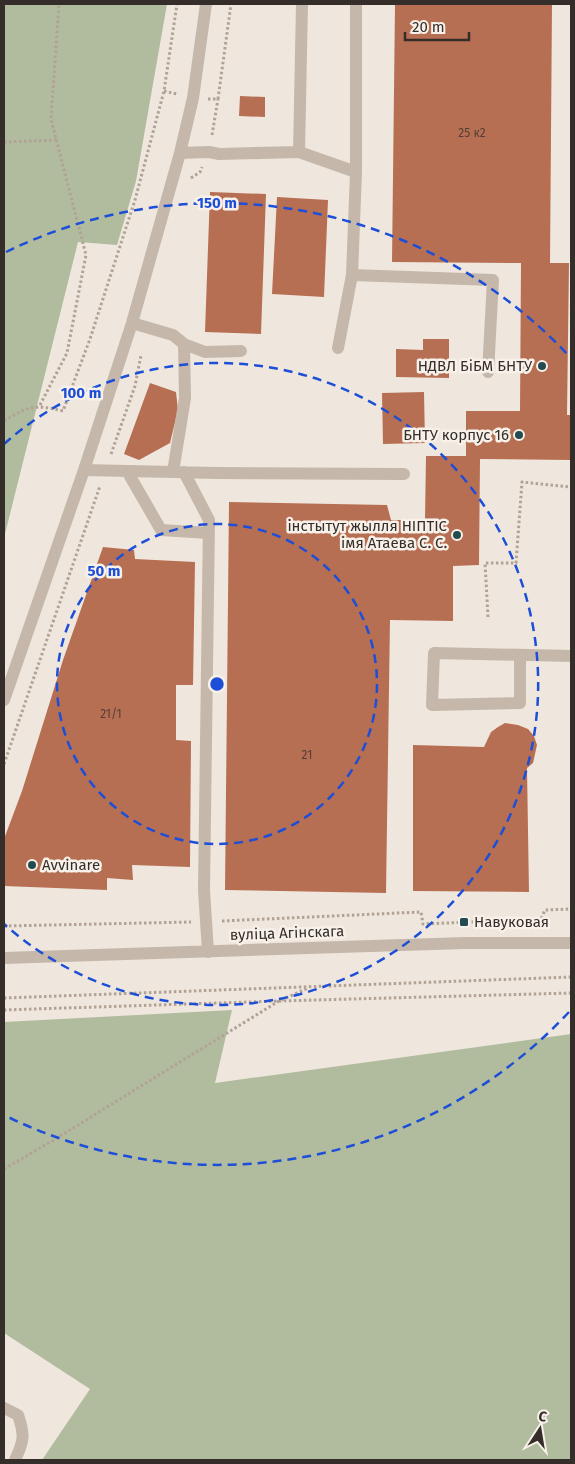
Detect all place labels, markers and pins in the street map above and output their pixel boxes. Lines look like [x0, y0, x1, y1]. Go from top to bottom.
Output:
place label: НДВЛ БіБМ БНТУ [418, 357, 533, 375]
marker: НДВЛ БіБМ БНТУ [536, 360, 548, 372]
place label: БНТУ корпус 16 [403, 426, 509, 444]
marker: БНТУ корпус 16 [513, 429, 525, 441]
place label: інстытут жылля НІПТІС імя Атаева С. С. [287, 517, 448, 552]
marker: інстытут жылля НІПТІС імя Атаева С. С. [451, 529, 463, 541]
centre of rings [208, 675, 226, 693]
place label: Avvinare [42, 856, 100, 874]
marker: Avvinare [26, 859, 38, 871]
place label: Навуковая [474, 913, 549, 931]
marker: Навуковая [458, 916, 470, 928]

